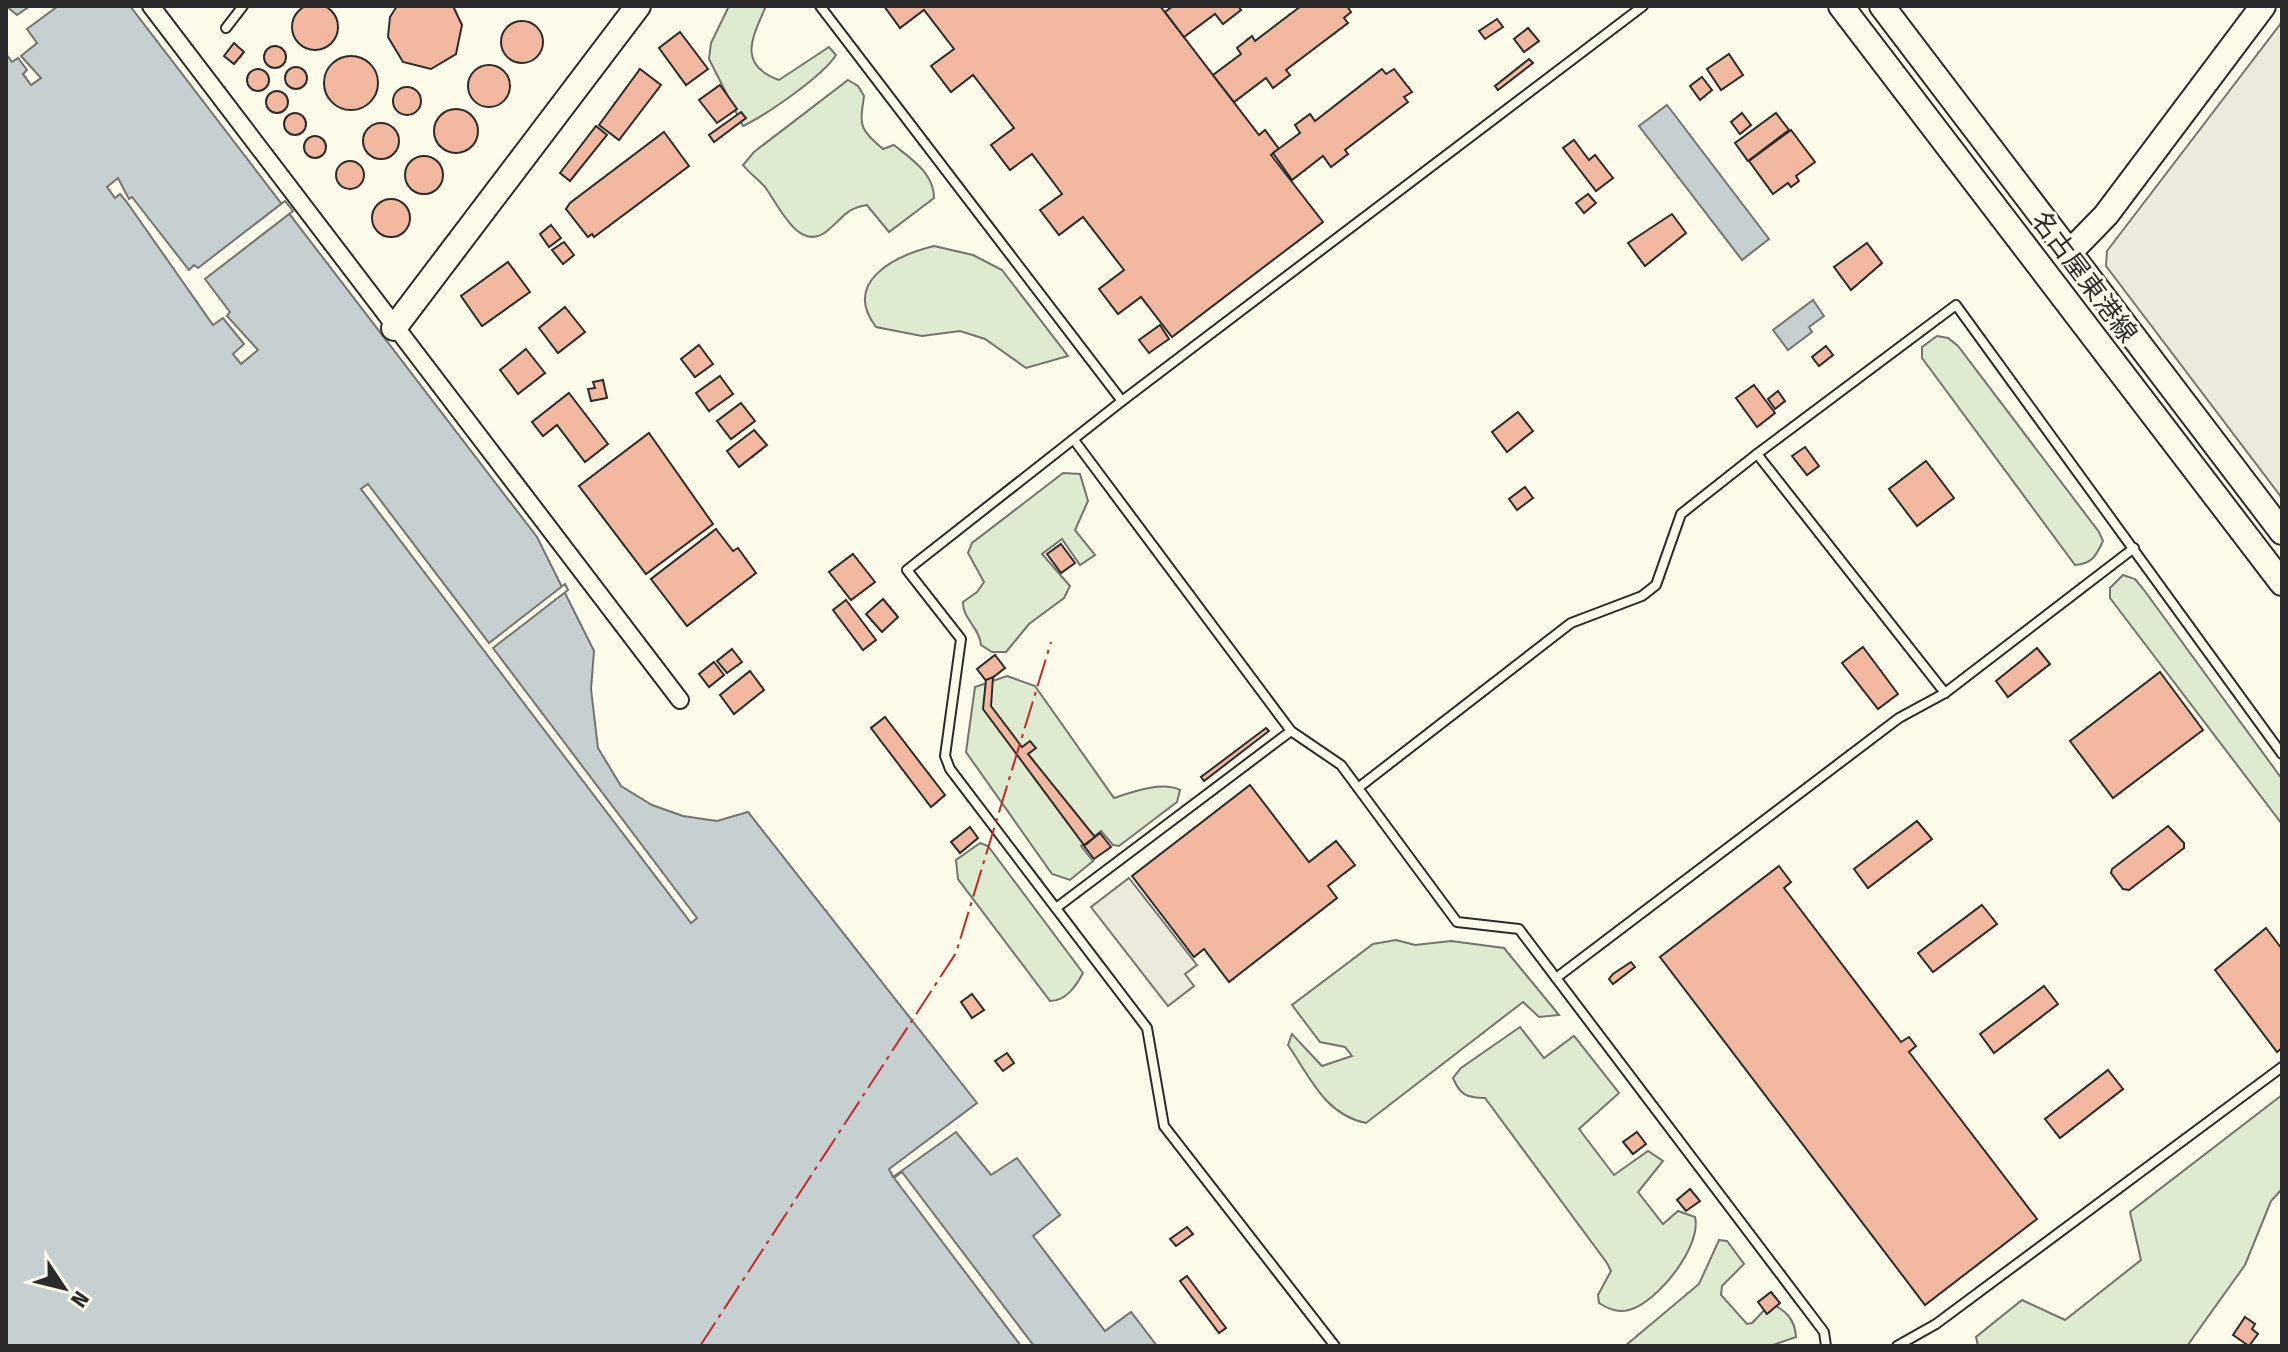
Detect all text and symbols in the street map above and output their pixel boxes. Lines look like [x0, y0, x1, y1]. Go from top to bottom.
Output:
street label: 名古屋東港線 [2025, 205, 2143, 349]
north arrow [24, 1248, 104, 1328]
text: N [65, 1286, 95, 1312]

